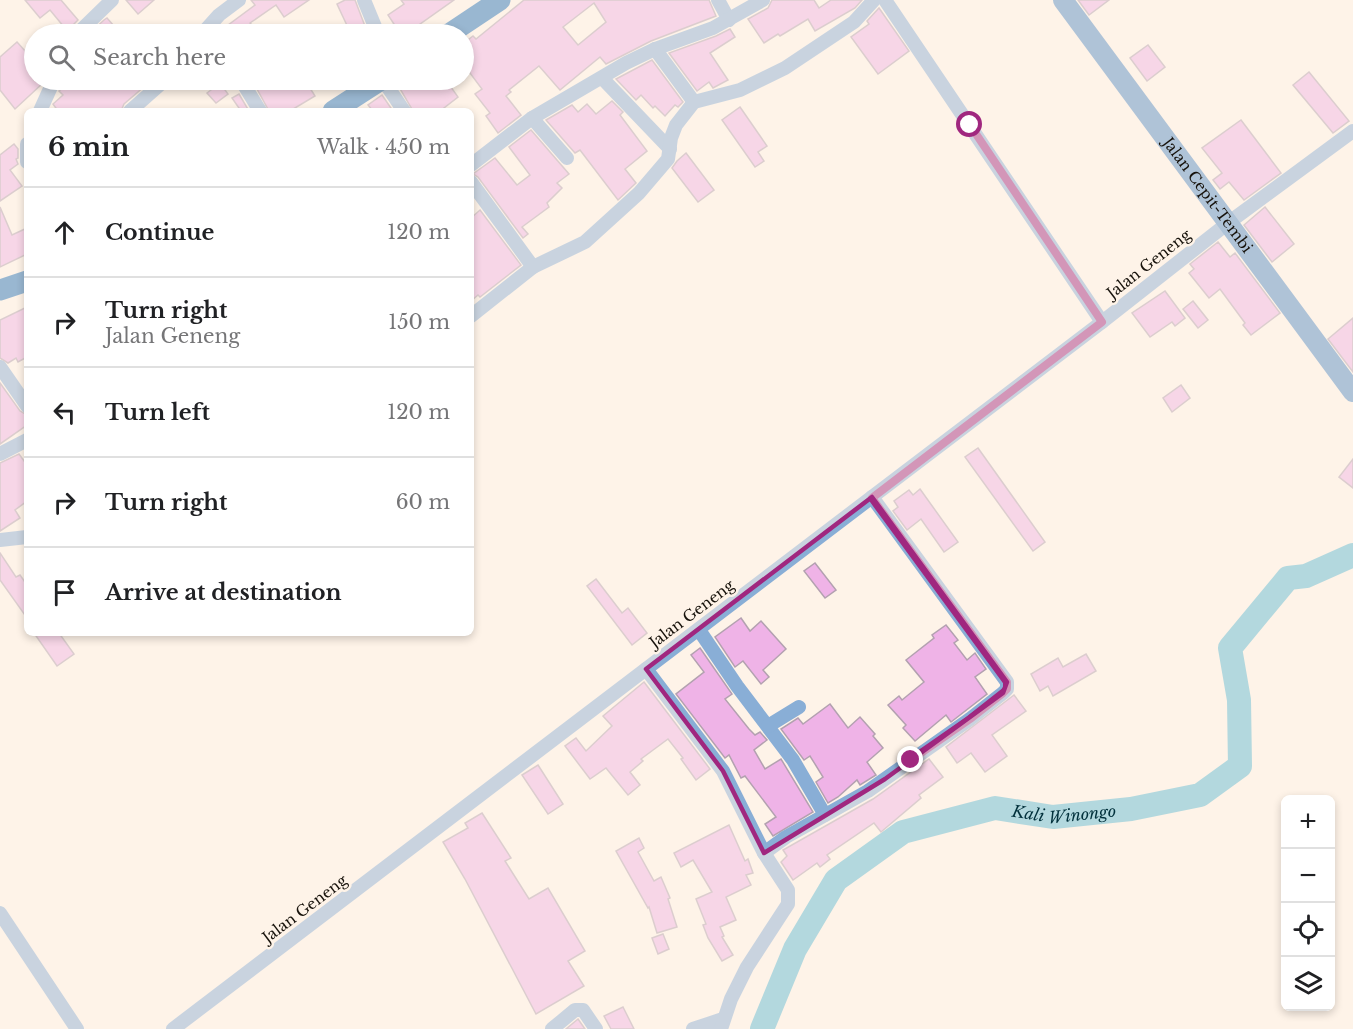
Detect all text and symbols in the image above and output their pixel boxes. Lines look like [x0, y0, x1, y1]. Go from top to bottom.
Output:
search box [24, 24, 474, 90]
icon: search [45, 41, 78, 74]
text: Search here [93, 44, 226, 71]
route start [956, 111, 982, 137]
text: 6 min [48, 131, 129, 163]
street label: Jalan Cepit-Tembi [1158, 132, 1257, 257]
text: Walk · 450 m [317, 135, 450, 159]
icon: ahead [48, 216, 81, 249]
text: Continue [105, 219, 214, 246]
text: 120 m [387, 220, 450, 244]
street label: Jalan Geneng [1101, 224, 1195, 304]
text: Turn right [105, 297, 227, 324]
icon: right [48, 306, 81, 339]
text: 150 m [388, 310, 450, 334]
text: Jalan Geneng [105, 324, 240, 348]
icon: left [48, 396, 81, 429]
text: Turn left [105, 399, 210, 426]
text: 120 m [387, 400, 450, 424]
icon: right [48, 486, 81, 519]
text: Turn right [105, 489, 227, 516]
text: 60 m [396, 490, 450, 514]
street label: Jalan Geneng [644, 575, 739, 653]
icon: arrive [48, 576, 81, 609]
text: Arrive at destination [105, 579, 342, 606]
route end [897, 746, 923, 772]
map controls [1281, 795, 1335, 1011]
button: + [1281, 795, 1335, 849]
water label: Kali Winongo [1010, 801, 1117, 827]
button: − [1281, 849, 1335, 903]
street label: Jalan Geneng [257, 870, 352, 948]
button: locate [1281, 903, 1335, 957]
button: layers [1281, 957, 1335, 1011]

